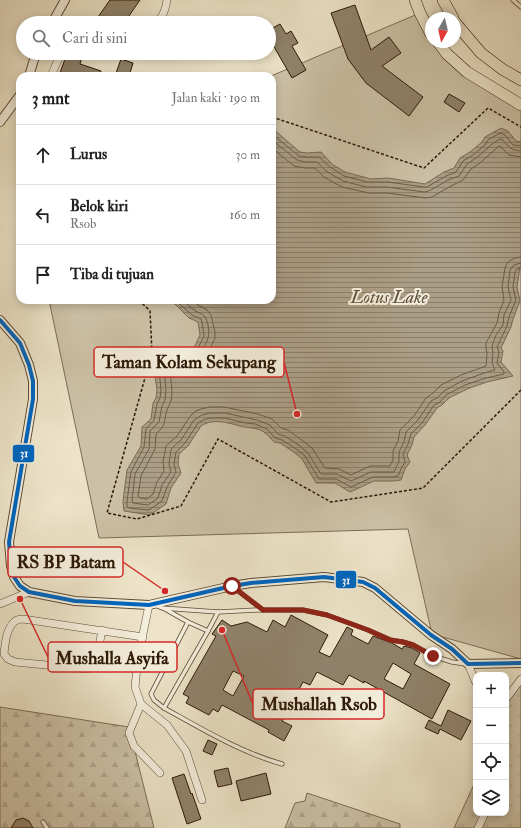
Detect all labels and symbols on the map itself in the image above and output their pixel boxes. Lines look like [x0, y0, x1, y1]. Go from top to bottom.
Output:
north arrow [425, 12, 461, 48]
water label: Lotus Lake [349, 286, 429, 309]
callout: Taman Kolam Sekupang [94, 347, 284, 377]
text: Taman Kolam Sekupang [101, 351, 277, 374]
line badge: 31 [12, 444, 35, 463]
text: 31 [20, 447, 28, 460]
callout: RS BP Batam [8, 547, 123, 577]
text: RS BP Batam [16, 551, 117, 574]
line badge: 31 [335, 570, 357, 589]
text: 31 [342, 574, 350, 587]
route start [223, 577, 241, 595]
callout: Mushalla Asyifa [48, 642, 177, 672]
text: Mushalla Asyifa [54, 647, 169, 670]
route end [424, 647, 442, 665]
callout: Mushallah Rsob [253, 689, 384, 719]
text: Mushallah Rsob [260, 693, 377, 716]

